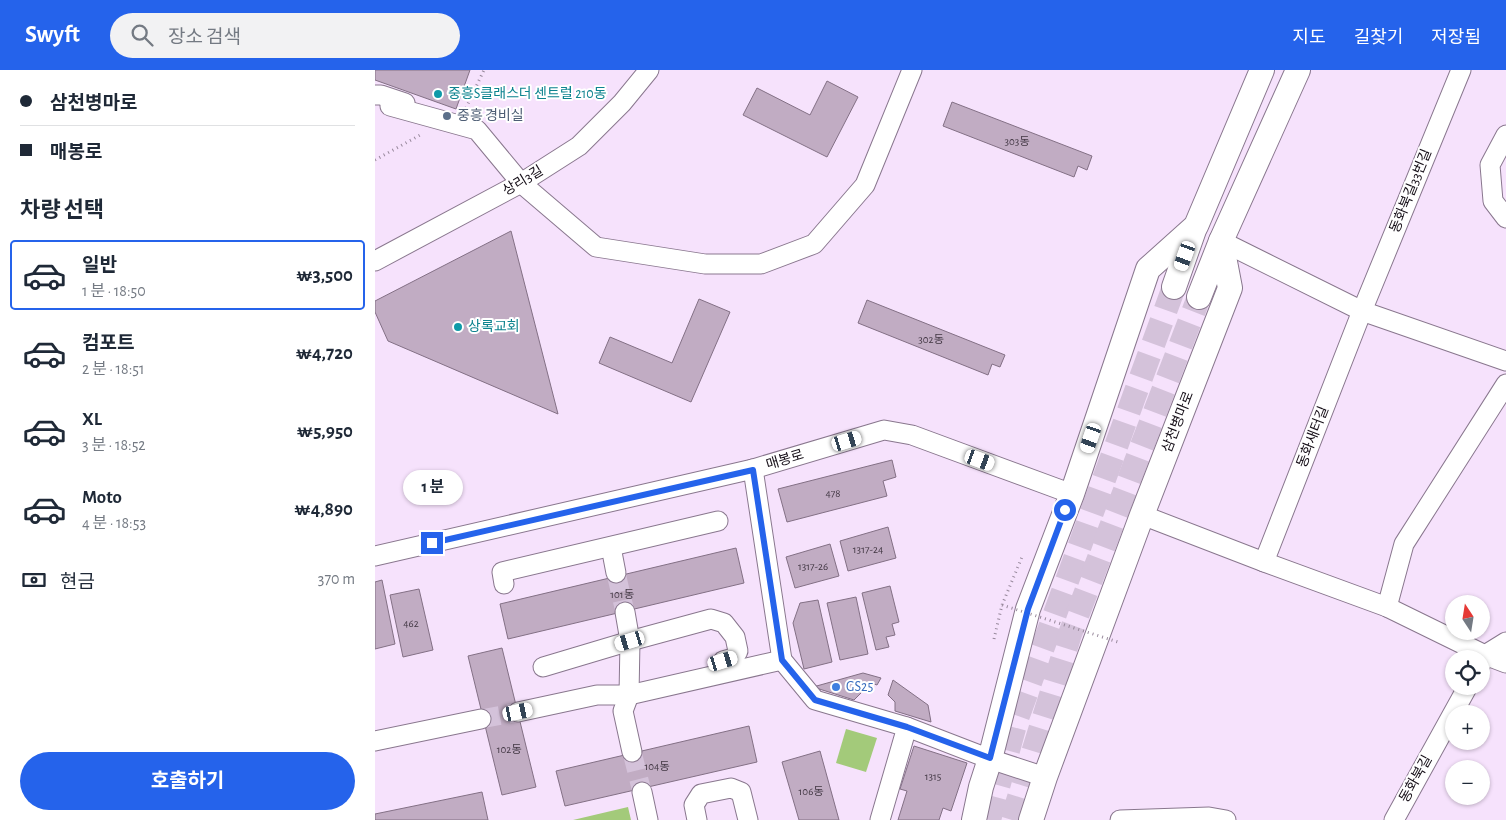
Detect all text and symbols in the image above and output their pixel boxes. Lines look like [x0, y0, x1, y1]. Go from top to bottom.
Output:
search box [110, 13, 460, 58]
icon: search [128, 21, 156, 49]
text: Swyft [25, 23, 80, 47]
text: 장소 검색 [168, 28, 241, 47]
text: 지도 [1293, 29, 1326, 47]
text: 길찾기 [1354, 29, 1403, 47]
text: 저장됨 [1431, 29, 1481, 47]
place label: 중흥S클래스더 센트럴 210동 [448, 86, 607, 101]
marker: 중흥S클래스더 센트럴 210동 [432, 88, 444, 100]
text: 삼천병마로 [50, 94, 137, 113]
place label: 중흥 경비실 [457, 108, 524, 123]
marker: 중흥 경비실 [441, 110, 453, 122]
house number: 303동 [1005, 136, 1030, 147]
text: 매봉로 [50, 143, 102, 162]
street label: 동화북길33번길 [1387, 147, 1434, 235]
street label: 상리3길 [500, 163, 546, 198]
text: 차량 선택 [20, 199, 104, 221]
car [1172, 239, 1197, 273]
icon: car [22, 253, 67, 298]
text: 일반 [82, 256, 117, 275]
text: ₩3,500 [296, 266, 353, 285]
text: 1 분 · 18:50 [82, 283, 146, 299]
place label: 상록교회 [468, 319, 520, 334]
marker: 상록교회 [452, 321, 464, 333]
icon: car [22, 331, 67, 376]
text: 컴포트 [82, 334, 134, 353]
house number: 302동 [918, 334, 944, 345]
text: ₩4,720 [296, 344, 353, 363]
text: 2 분 · 18:51 [82, 361, 145, 377]
street label: 삼천병마로 [1158, 389, 1196, 455]
street label: 동화새터길 [1294, 404, 1331, 470]
icon: car [22, 409, 67, 454]
text: XL [82, 410, 102, 429]
car [1079, 421, 1102, 455]
text: ₩5,950 [297, 422, 353, 441]
car [830, 429, 863, 453]
text: 3 분 · 18:52 [82, 437, 146, 453]
street label: 매봉로 [764, 447, 806, 472]
car [963, 448, 996, 472]
callout: 1 분 [402, 470, 462, 506]
text: 1 분 [422, 479, 444, 495]
icon: car [22, 487, 67, 532]
text: Moto [82, 488, 122, 507]
house number: 478 [825, 488, 841, 499]
route start [1054, 499, 1076, 521]
text: ₩4,890 [294, 500, 353, 519]
text: 4 분 · 18:53 [82, 515, 146, 531]
route end [421, 532, 443, 554]
house number: 1317-24 [853, 544, 883, 555]
house number: 1317-26 [798, 561, 828, 572]
icon: cash [20, 566, 48, 594]
text: 370 m [318, 571, 355, 587]
text: 현금 [60, 573, 95, 592]
house number: 101동 [610, 589, 634, 600]
north arrow [1445, 595, 1490, 640]
map controls [1445, 595, 1490, 805]
house number: 462 [403, 618, 419, 629]
car [613, 629, 646, 653]
car [706, 649, 739, 673]
button: locate [1445, 650, 1490, 695]
place label: GS25 [846, 680, 873, 694]
marker: GS25 [830, 681, 842, 693]
car [501, 702, 534, 722]
button: + [1445, 705, 1490, 750]
house number: 102동 [497, 744, 521, 755]
button: 호출하기 [20, 752, 355, 810]
street label: 동화북길 [1397, 753, 1435, 805]
button: − [1445, 760, 1490, 805]
house number: 104동 [644, 761, 670, 772]
house number: 1315 [925, 771, 942, 782]
house number: 106동 [799, 786, 823, 797]

